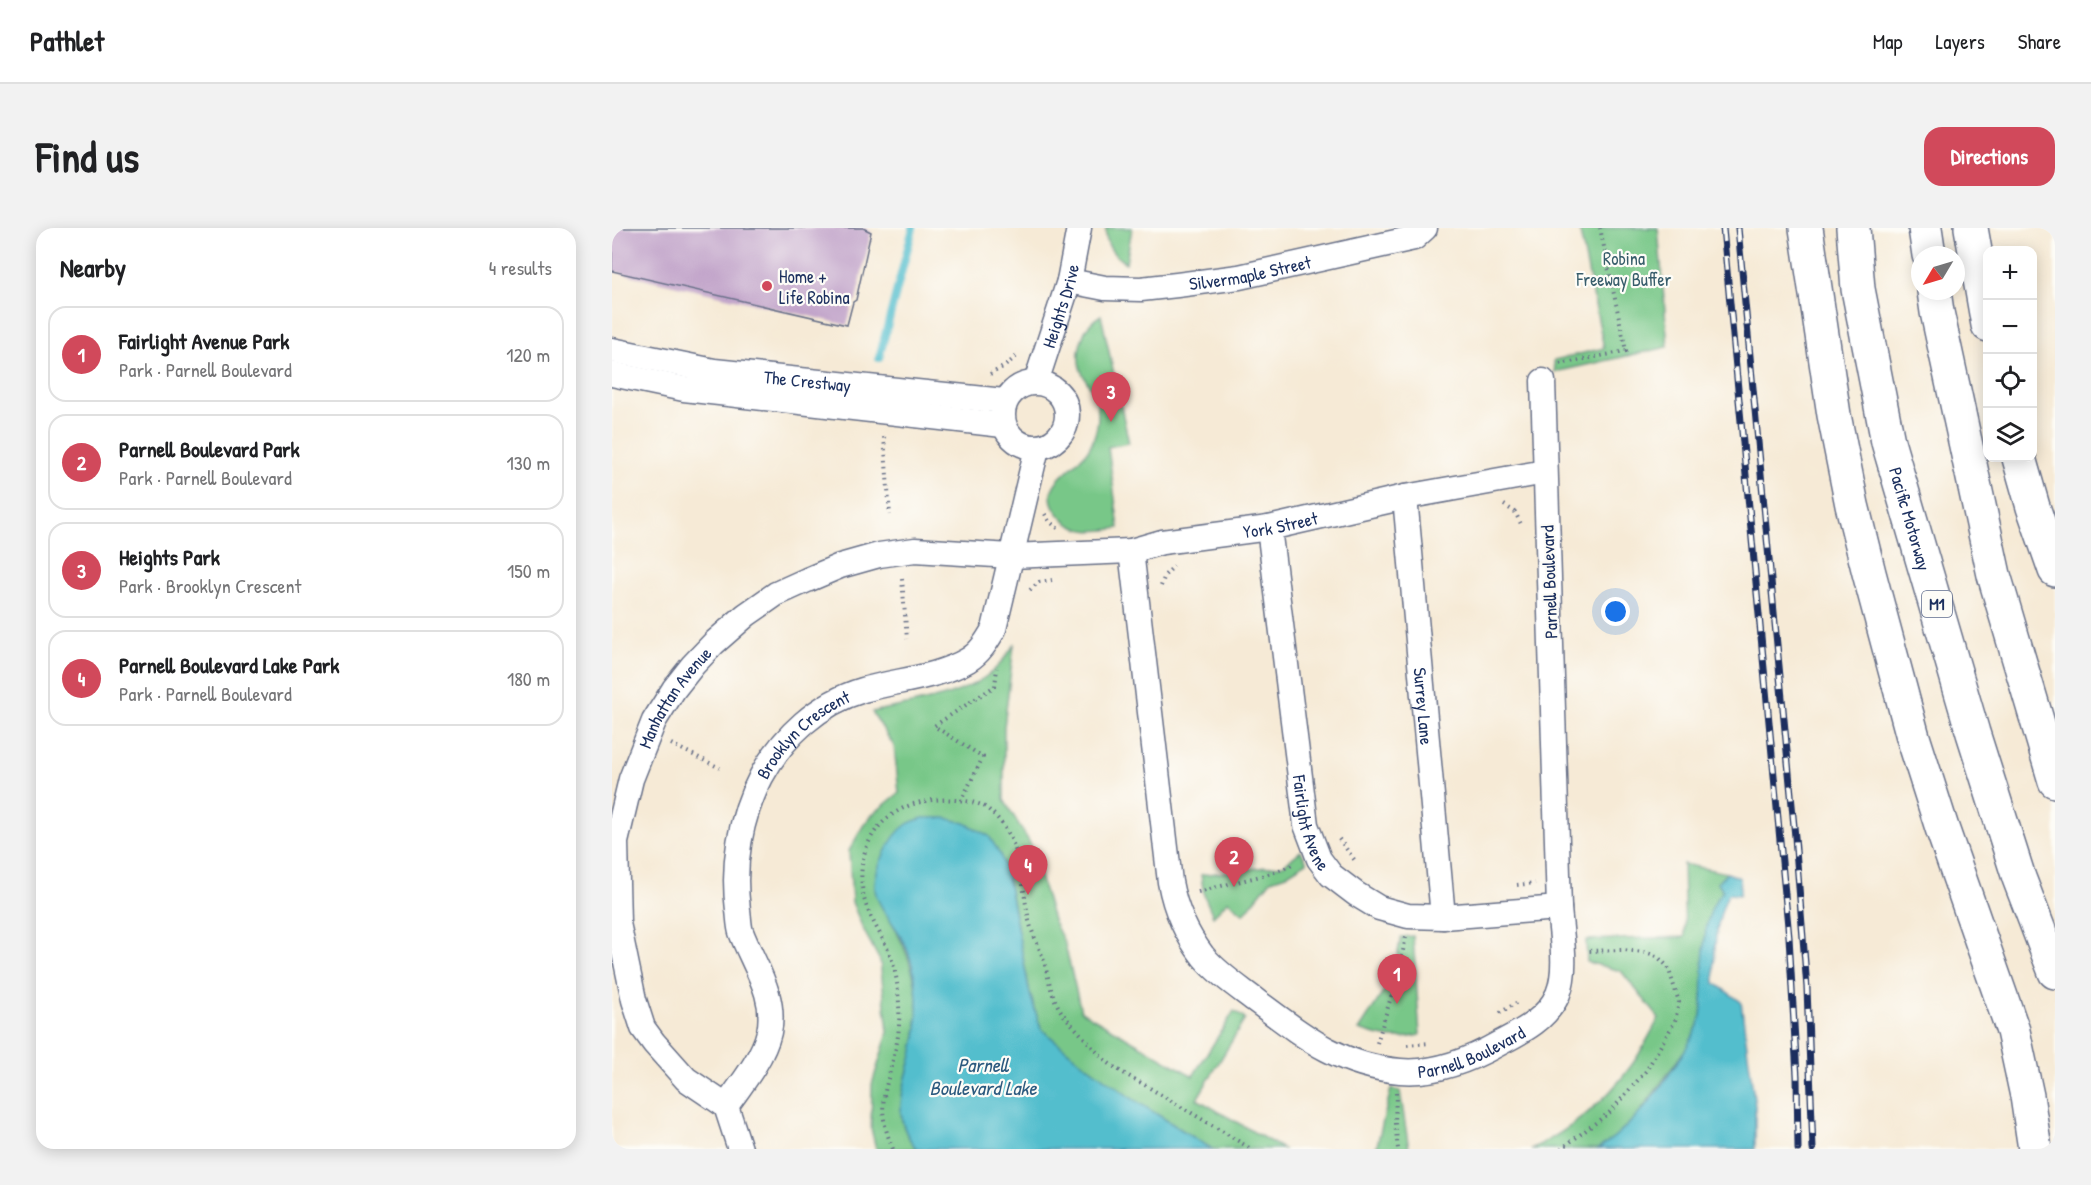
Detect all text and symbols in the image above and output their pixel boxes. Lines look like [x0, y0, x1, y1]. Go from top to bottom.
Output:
text: Pathlet [30, 22, 104, 60]
text: Map [1873, 27, 1902, 56]
text: Layers [1935, 27, 1985, 56]
text: Share [2018, 27, 2061, 56]
button: Directions [1924, 127, 2055, 186]
text: Find us [36, 128, 139, 185]
park label: Robina Freeway Buffer [1575, 246, 1672, 292]
north arrow [1911, 246, 1965, 300]
map controls [1983, 246, 2037, 462]
button: + [1983, 246, 2037, 300]
street label: Silvermaple Street [1188, 249, 1314, 296]
text: Nearby [60, 250, 126, 285]
text: 4 results [489, 254, 552, 281]
street label: Heights Drive [1036, 262, 1084, 351]
place label: Home + Life Robina [779, 264, 850, 310]
marker: Home + Life Robina [760, 279, 774, 293]
button: − [1983, 300, 2037, 354]
text: Fairlight Avenue Park [119, 326, 289, 356]
text: 1 [78, 341, 85, 368]
text: 120 m [506, 341, 550, 368]
button: locate [1983, 354, 2037, 408]
text: Park · Parnell Boulevard [119, 356, 292, 383]
street label: The Crestway [763, 364, 853, 398]
pin: 3 [1092, 372, 1130, 422]
button: layers [1983, 408, 2037, 462]
text: Parnell Boulevard Park [119, 434, 300, 464]
text: 2 [77, 449, 86, 476]
text: 130 m [507, 449, 550, 476]
text: Park · Parnell Boulevard [119, 464, 292, 491]
street label: Pacific Motorway [1883, 464, 1937, 574]
street label: York Street [1241, 505, 1321, 544]
street label: Parnell Boulevard [1535, 525, 1563, 639]
text: Heights Park [119, 542, 220, 572]
text: 3 [77, 557, 86, 584]
text: 150 m [507, 557, 550, 584]
text: Park · Brooklyn Crescent [119, 572, 301, 599]
road number: M1 [1922, 591, 1952, 617]
your location [1601, 597, 1630, 626]
street label: Manhattan Avenue [632, 641, 717, 752]
text: Parnell Boulevard Lake Park [119, 650, 339, 680]
text: 4 [78, 665, 85, 692]
text: 180 m [507, 665, 550, 692]
street label: Surrey Lane [1408, 666, 1440, 746]
text: Park · Parnell Boulevard [119, 680, 292, 707]
street label: Brooklyn Crescent [750, 683, 854, 783]
street label: Fairlight Avene [1287, 773, 1336, 876]
pin: 2 [1214, 838, 1254, 887]
pin: 4 [1008, 846, 1048, 895]
pin: 1 [1378, 954, 1416, 1004]
street label: Parnell Boulevard [1417, 1020, 1529, 1084]
water label: Parnell Boulevard Lake [930, 1051, 1038, 1101]

